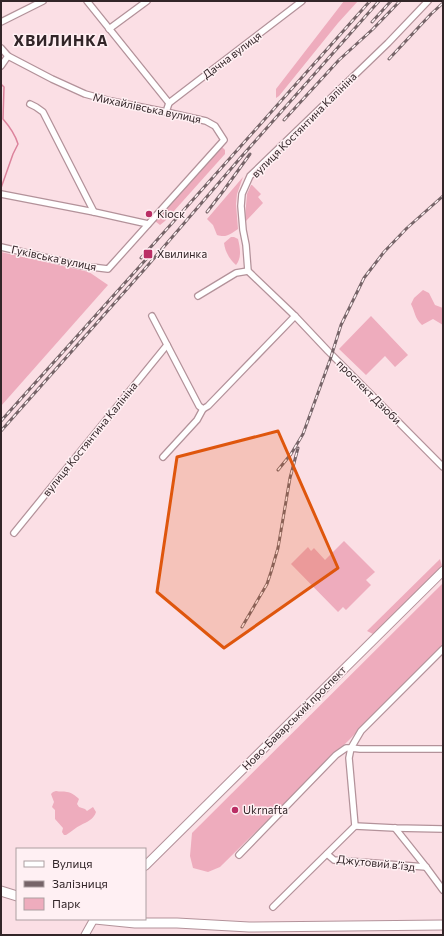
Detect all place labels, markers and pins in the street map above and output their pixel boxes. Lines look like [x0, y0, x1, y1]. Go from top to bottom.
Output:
place label: Кіоск [157, 207, 185, 220]
marker: Кіоск [144, 209, 154, 219]
place label: Хвилинка [157, 247, 207, 260]
marker: Хвилинка [142, 248, 154, 260]
place label: Ukrnafta [243, 803, 288, 816]
marker: Ukrnafta [230, 805, 240, 815]

